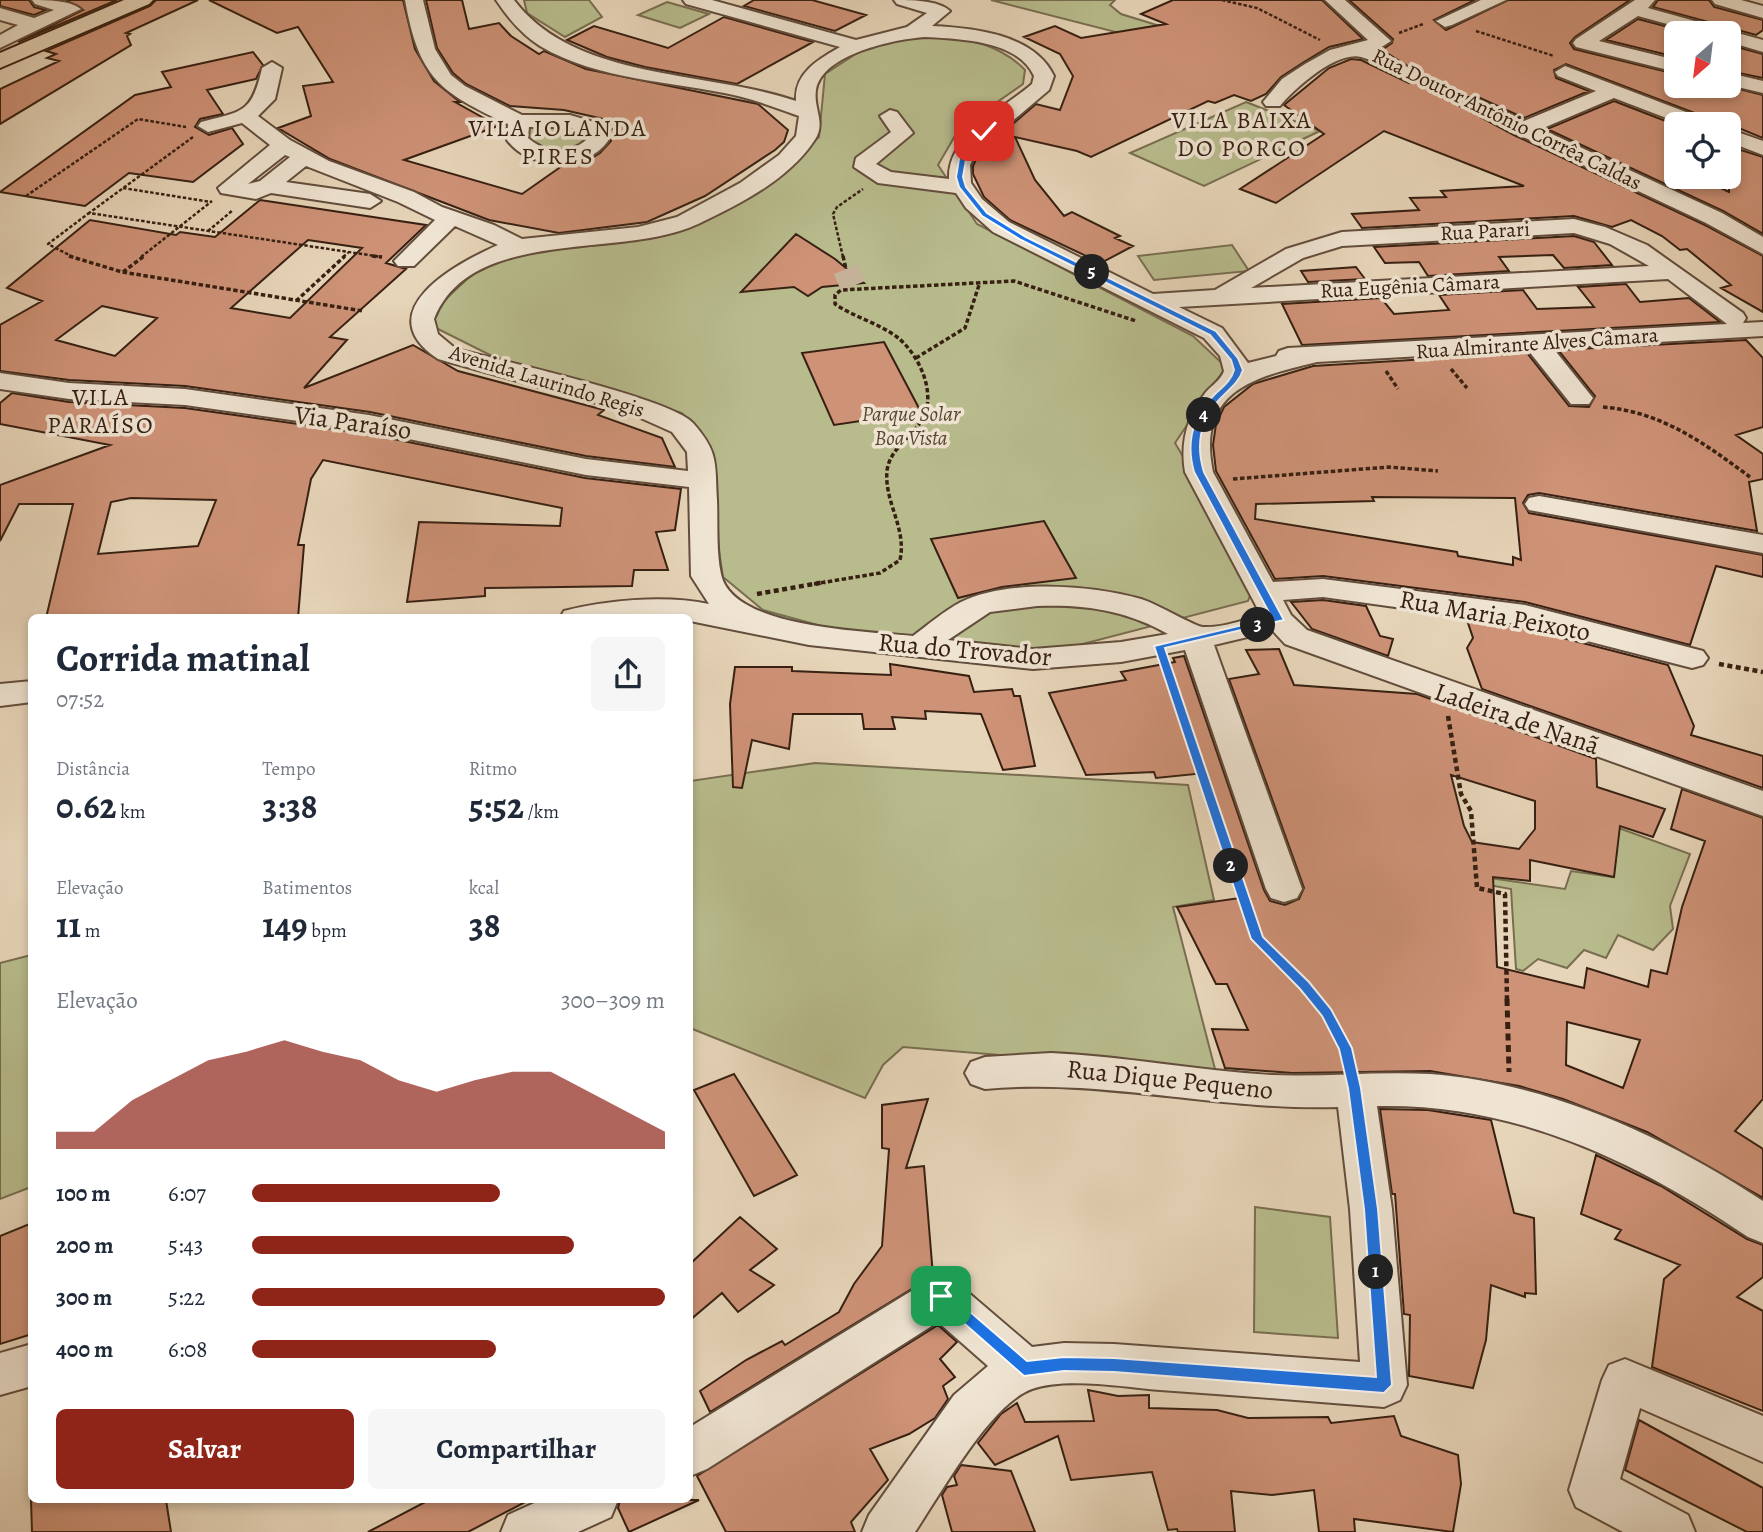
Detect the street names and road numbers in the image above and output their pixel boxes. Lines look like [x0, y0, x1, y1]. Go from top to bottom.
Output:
street label: Rua Doutor Antônio Corrêa Caldas [1368, 41, 1646, 197]
street label: Rua Parari [1439, 215, 1531, 247]
street label: Rua Eugênia Câmara [1319, 267, 1501, 305]
street label: Rua Almirante Alves Câmara [1415, 321, 1660, 365]
street label: Avenida Laurindo Regis [445, 338, 648, 424]
street label: Via Paraíso [291, 397, 414, 448]
street label: Rua Maria Peixoto [1397, 581, 1593, 650]
street label: Rua do Trovador [877, 624, 1053, 675]
street label: Ladeira de Nanã [1430, 674, 1604, 763]
street label: Rua Dique Pequeno [1065, 1051, 1275, 1108]

